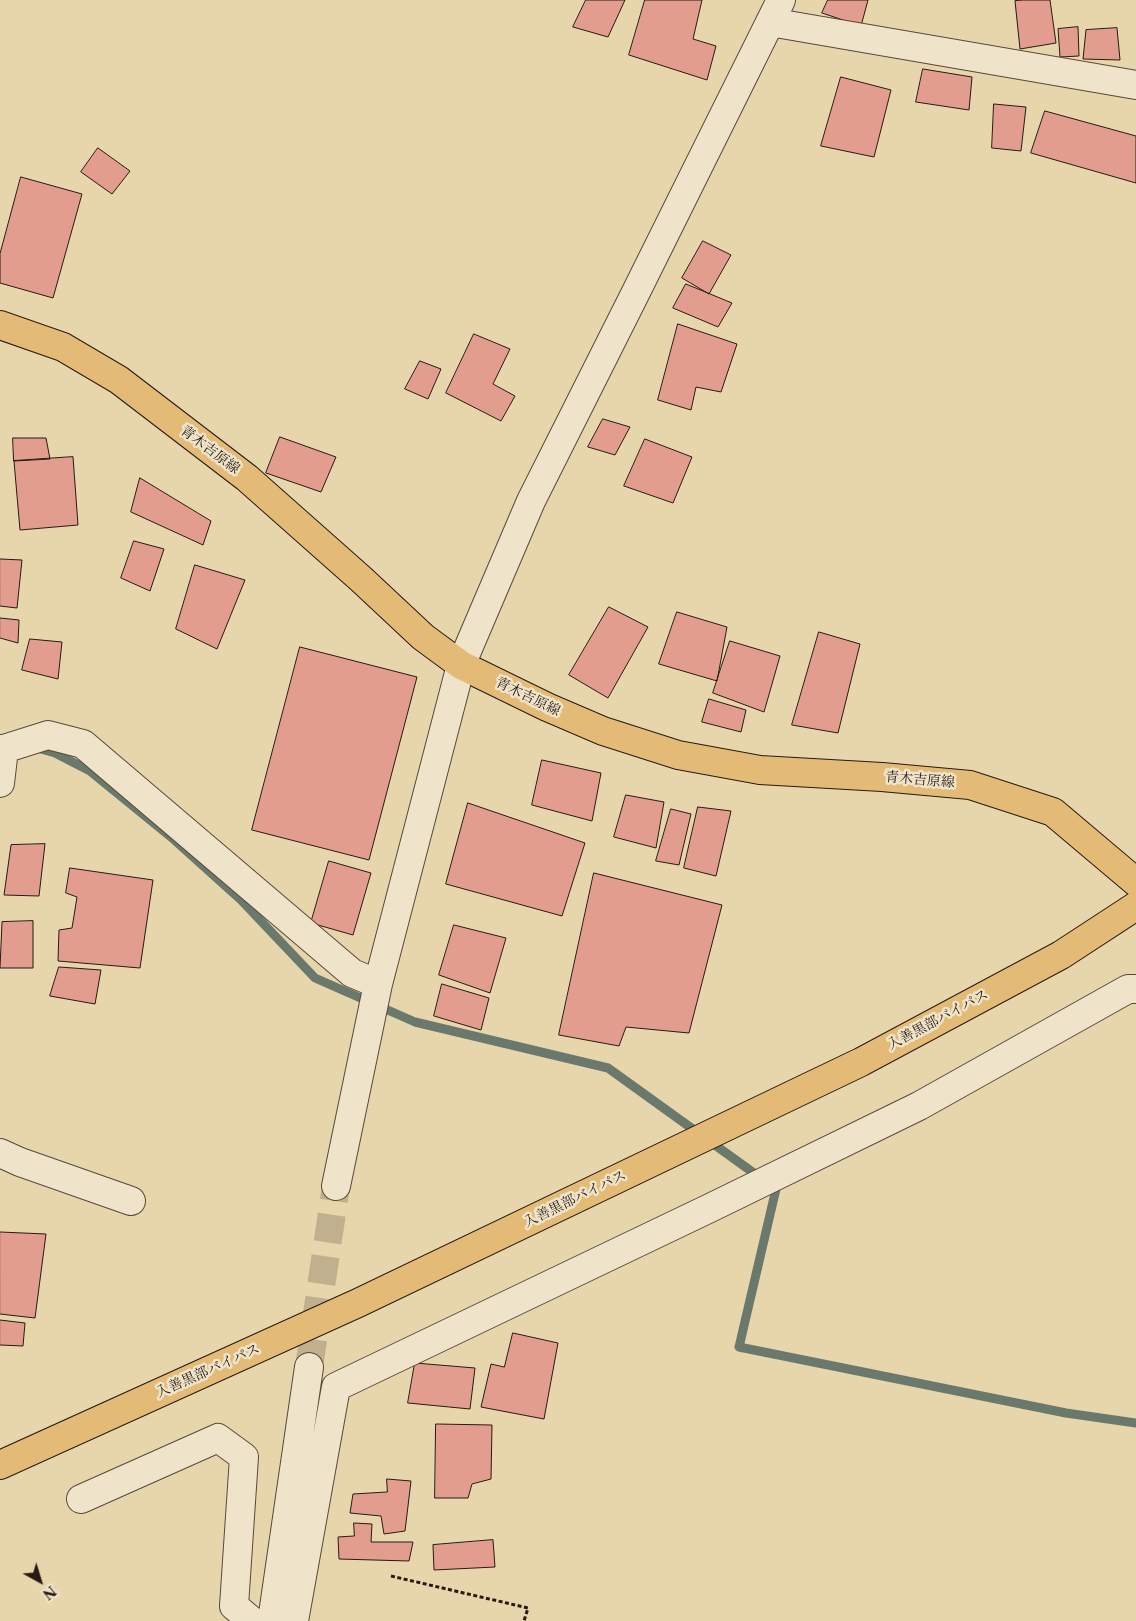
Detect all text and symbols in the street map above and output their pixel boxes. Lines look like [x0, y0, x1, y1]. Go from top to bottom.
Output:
street label: 青木吉原線 [177, 422, 243, 478]
street label: 青木吉原線 [493, 674, 563, 720]
street label: 青木吉原線 [884, 769, 956, 791]
street label: 入善黒部バイパス [885, 986, 991, 1054]
street label: 入善黒部バイパス [521, 1167, 629, 1231]
street label: 入善黒部バイパス [153, 1341, 263, 1401]
north arrow [15, 1556, 65, 1606]
text: N [39, 1582, 60, 1603]

